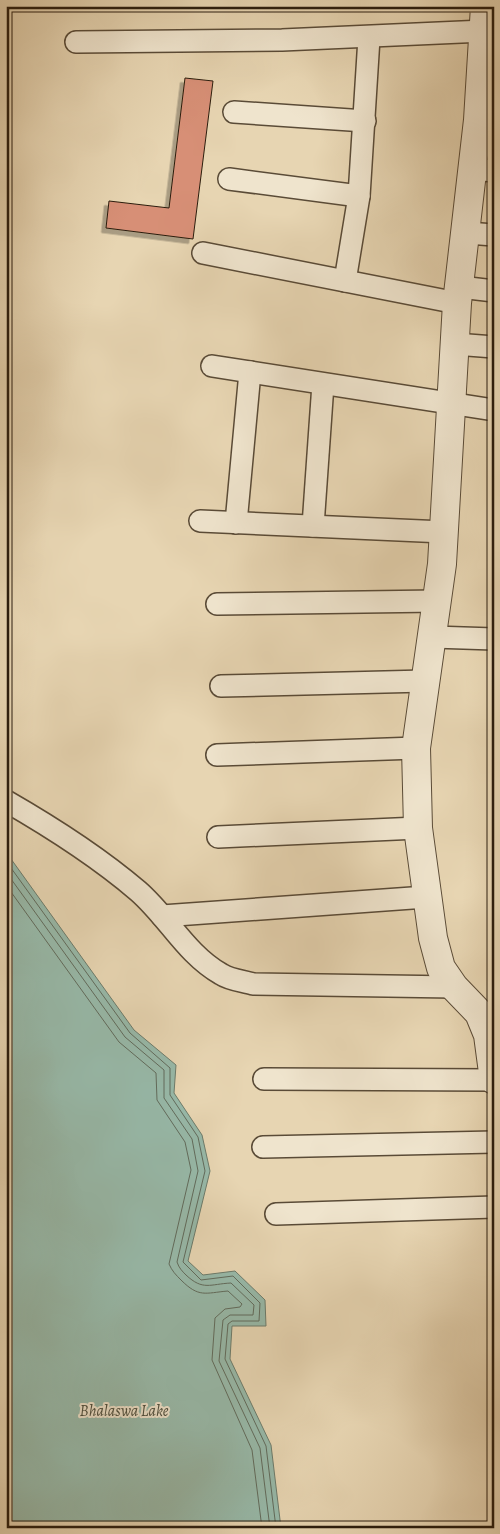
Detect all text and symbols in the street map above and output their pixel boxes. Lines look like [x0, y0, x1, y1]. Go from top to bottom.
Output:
water label: Bhalaswa Lake [80, 1400, 169, 1422]

